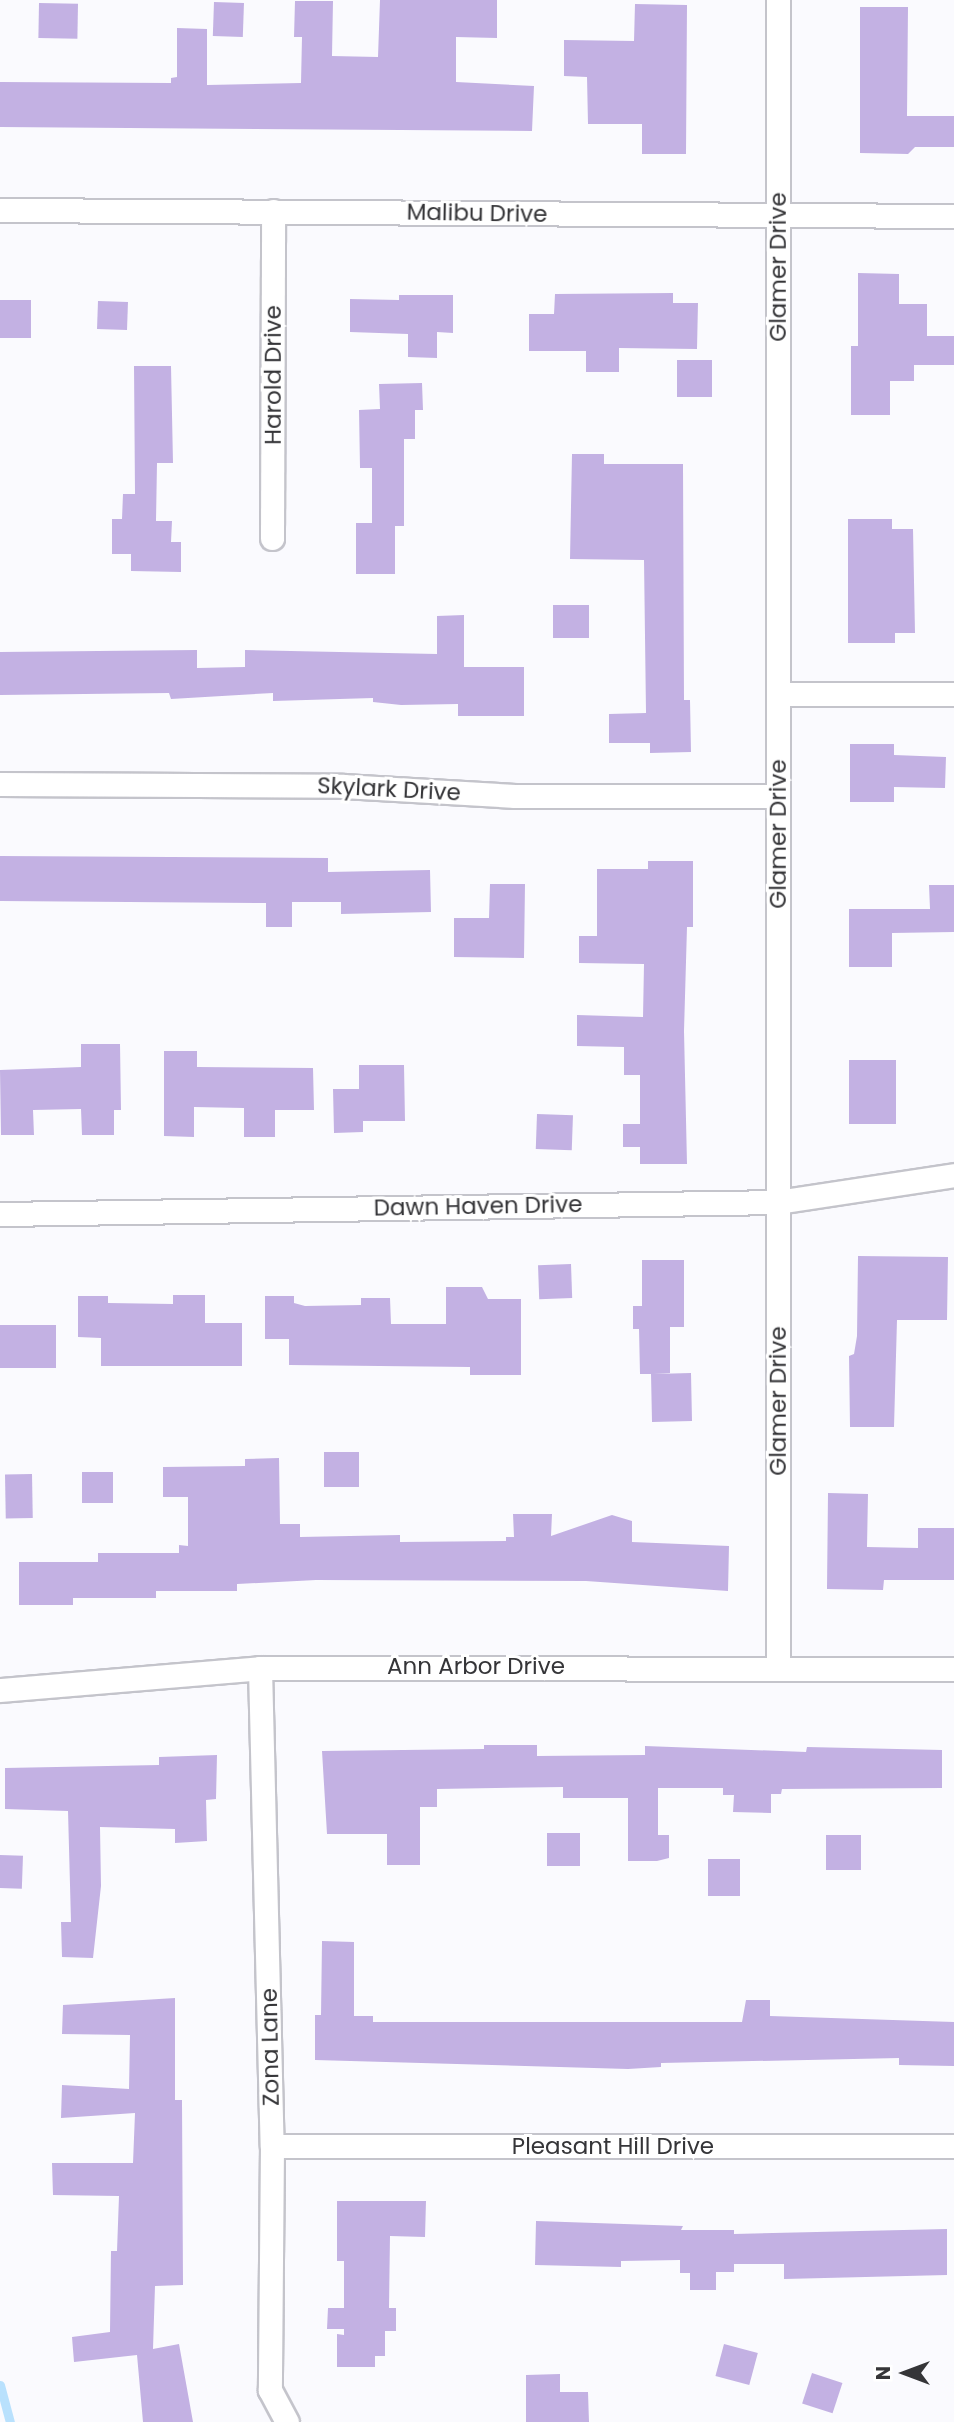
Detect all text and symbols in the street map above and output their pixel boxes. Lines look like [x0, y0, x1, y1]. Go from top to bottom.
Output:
street label: Glamer Drive [764, 192, 792, 342]
street label: Malibu Drive [406, 198, 548, 228]
street label: Harold Drive [259, 305, 287, 445]
street label: Glamer Drive [764, 759, 792, 909]
street label: Skylark Drive [317, 771, 461, 807]
street label: Dawn Haven Drive [373, 1190, 583, 1222]
street label: Glamer Drive [764, 1326, 792, 1476]
street label: Ann Arbor Drive [387, 1652, 565, 1680]
street label: Zona Lane [255, 1988, 285, 2106]
street label: Pleasant Hill Drive [512, 2132, 714, 2160]
north arrow [870, 2338, 940, 2408]
text: N [870, 2366, 897, 2380]

